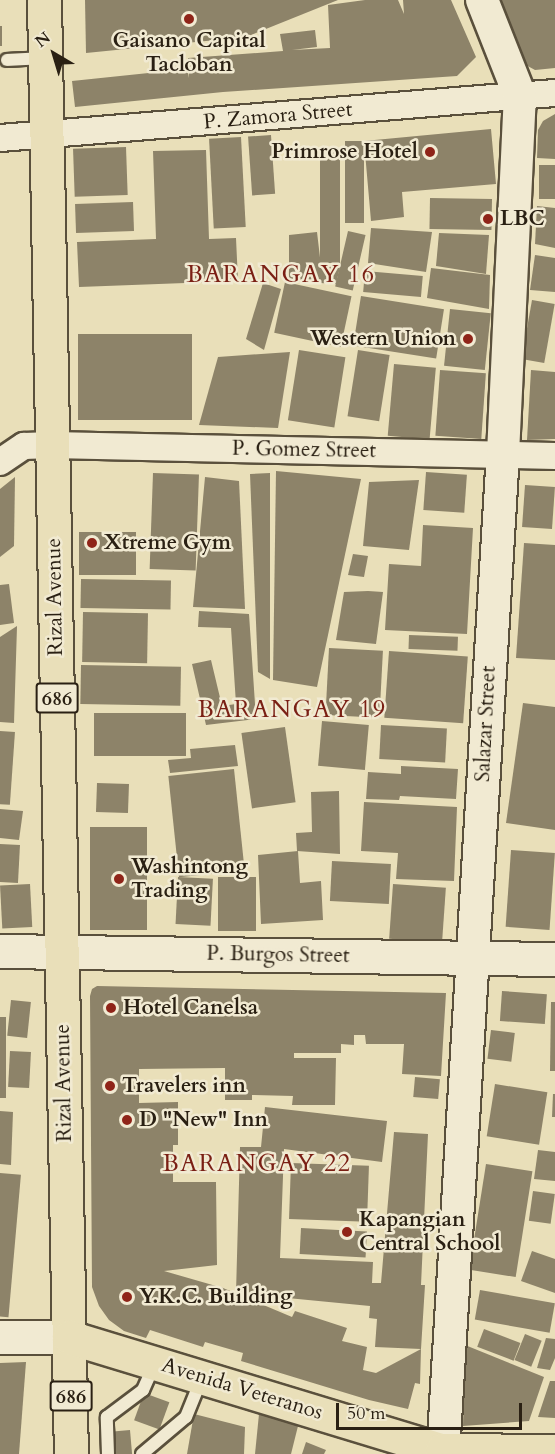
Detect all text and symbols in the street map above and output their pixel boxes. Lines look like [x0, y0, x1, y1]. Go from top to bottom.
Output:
marker: Gaisano Capital Tacloban [182, 12, 196, 26]
north arrow [24, 24, 84, 84]
text: N [31, 27, 55, 53]
place label: Gaisano Capital Tacloban [112, 28, 266, 78]
street label: P. Zamora Street [202, 97, 354, 135]
place label: Primrose Hotel [271, 139, 418, 165]
marker: Primrose Hotel [423, 145, 437, 159]
place label: LBC [500, 206, 545, 232]
marker: LBC [481, 212, 495, 226]
district label: BARANGAY 16 [186, 261, 376, 289]
place label: Western Union [310, 326, 456, 352]
marker: Western Union [461, 332, 475, 346]
street label: P. Gomez Street [232, 436, 376, 464]
place label: Xtreme Gym [104, 530, 231, 556]
marker: Xtreme Gym [85, 536, 99, 550]
street label: Rizal Avenue [41, 538, 69, 656]
street label: Salazar Street [470, 665, 502, 783]
road number: 686 [34, 681, 80, 715]
district label: BARANGAY 19 [197, 696, 387, 724]
place label: Washintong Trading [131, 854, 248, 904]
marker: Washintong Trading [112, 872, 126, 886]
street label: P. Burgos Street [206, 941, 350, 969]
place label: Hotel Canelsa [123, 995, 258, 1021]
marker: Hotel Canelsa [104, 1001, 118, 1015]
street label: Rizal Avenue [50, 1024, 78, 1142]
place label: Travelers inn [122, 1073, 246, 1099]
marker: Travelers inn [103, 1079, 117, 1093]
place label: D "New" Inn [139, 1107, 268, 1133]
marker: D "New" Inn [120, 1113, 134, 1127]
district label: BARANGAY 22 [162, 1150, 352, 1178]
place label: Kapangian Central School [359, 1207, 500, 1257]
marker: Kapangian Central School [340, 1225, 354, 1239]
place label: Y.K.C. Building [139, 1284, 292, 1310]
marker: Y.K.C. Building [120, 1290, 134, 1304]
street label: Avenida Veteranos [158, 1353, 326, 1425]
road number: 686 [48, 1379, 94, 1413]
scale bar [339, 1391, 525, 1429]
text: 50 m [347, 1401, 386, 1426]

